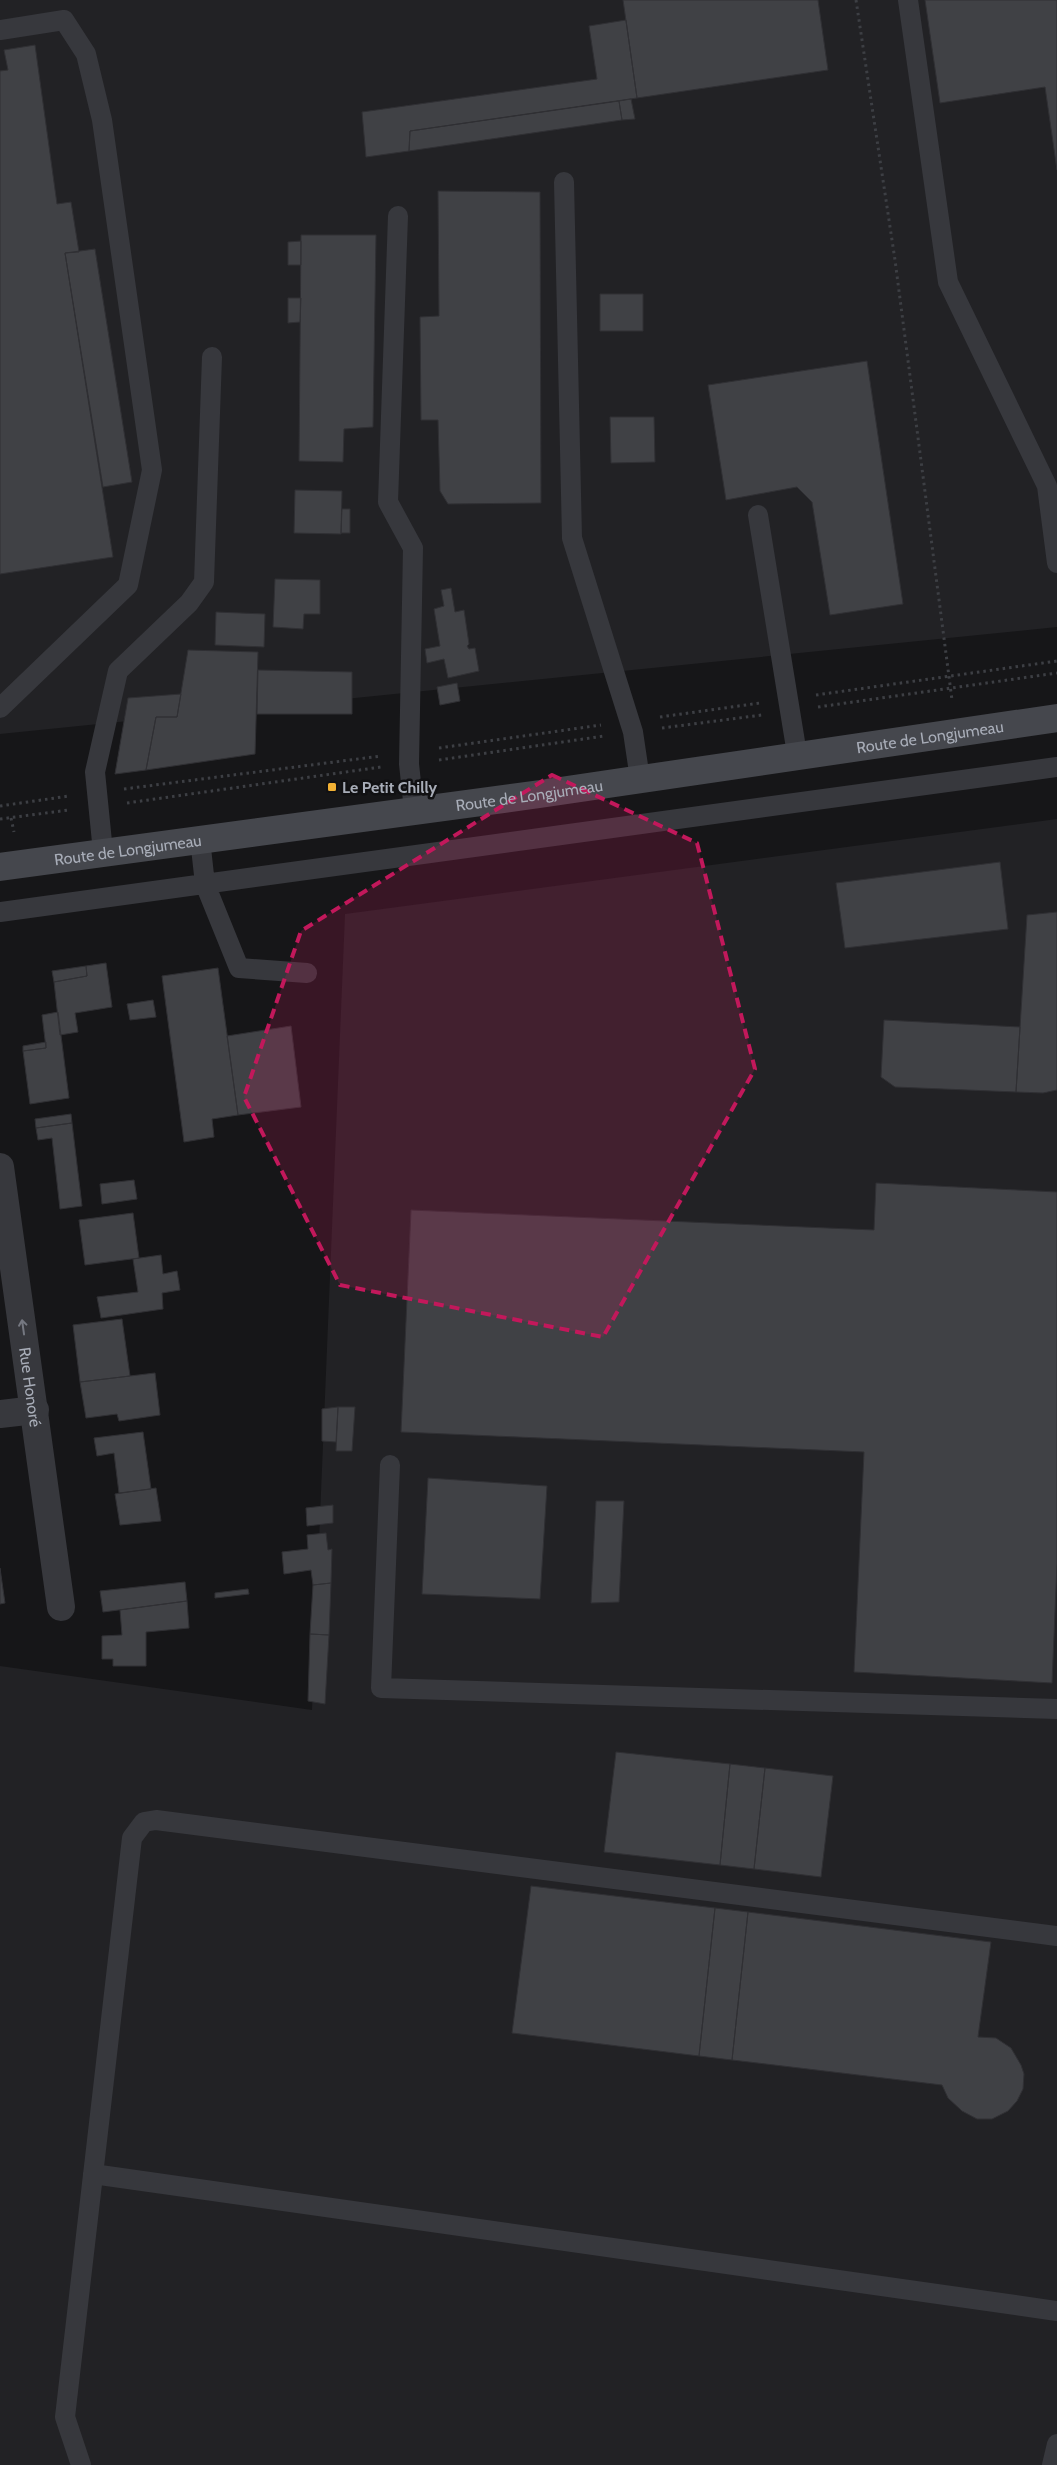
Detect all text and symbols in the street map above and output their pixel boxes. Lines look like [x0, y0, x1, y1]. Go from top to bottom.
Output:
street label: Route de Longjumeau [855, 717, 1005, 757]
street label: Route de Longjumeau [454, 776, 604, 815]
place label: Le Petit Chilly [342, 778, 438, 797]
marker: Le Petit Chilly [326, 781, 338, 793]
street label: Route de Longjumeau [53, 831, 203, 870]
one-way arrow [18, 1319, 28, 1335]
street label: Rue Honoré [15, 1346, 45, 1428]

